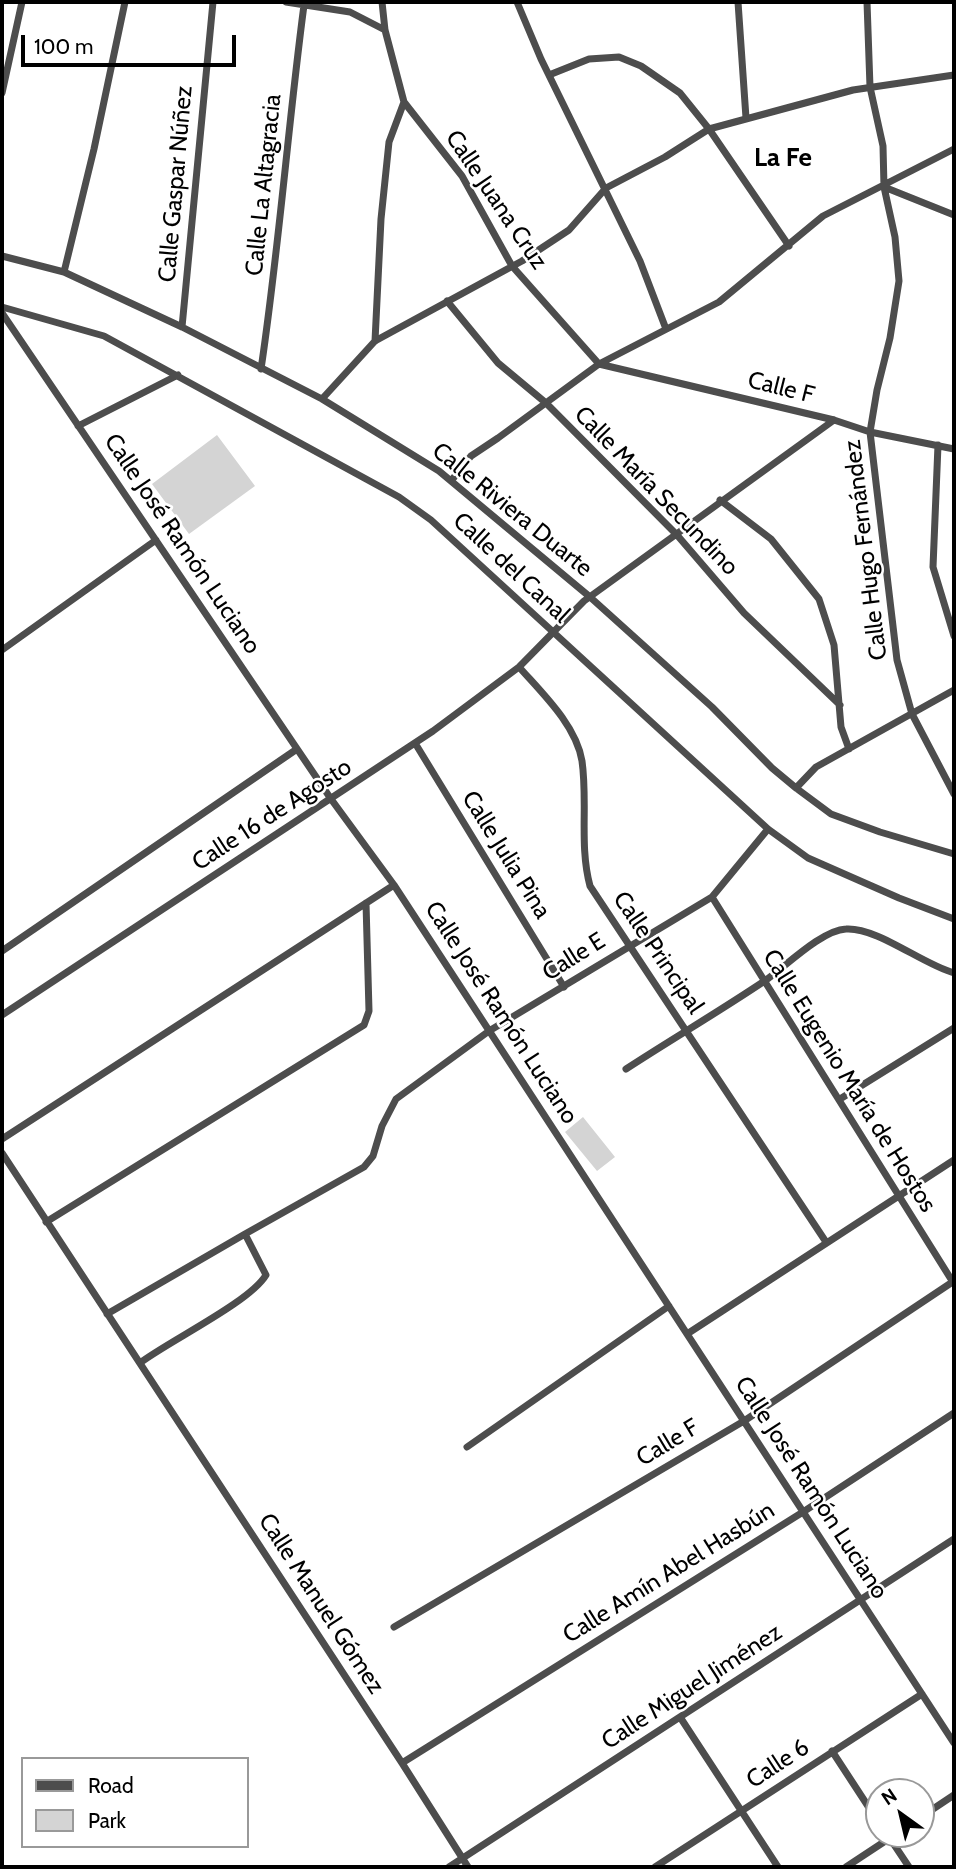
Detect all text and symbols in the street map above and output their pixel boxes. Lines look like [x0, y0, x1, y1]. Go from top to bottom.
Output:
scale bar [24, 21, 240, 65]
text: 100 m [34, 34, 93, 59]
street label: Calle Gaspar Núñez [153, 85, 199, 283]
street label: Calle La Altagracia [240, 93, 288, 277]
street label: Calle Juana Cruz [439, 125, 553, 275]
district label: La Fe [754, 142, 812, 174]
street label: Calle F [745, 366, 817, 410]
street label: Calle María Secundino [568, 400, 744, 582]
street label: Calle José Ramón Luciano [98, 428, 266, 660]
street label: Calle Riviera Duarte [426, 437, 598, 583]
street label: Calle Hugo Fernández [838, 438, 894, 662]
street label: Calle del Canal [447, 507, 575, 629]
street label: Calle 16 de Agosto [187, 753, 357, 877]
street label: Calle Julia Pina [455, 786, 557, 924]
street label: Calle Principal [607, 886, 709, 1020]
street label: Calle José Ramón Luciano [418, 896, 584, 1130]
street label: Calle E [537, 927, 611, 987]
street label: Calle Eugenio María de Hostos [756, 944, 942, 1218]
street label: Calle José Ramón Luciano [728, 1371, 894, 1605]
street label: Calle F [632, 1413, 704, 1473]
street label: Calle Amín Abel Hasbún [558, 1496, 780, 1650]
street label: Calle Manuel Gómez [252, 1508, 390, 1700]
street label: Calle Miguel Jiménez [597, 1618, 787, 1756]
street label: Calle 6 [741, 1733, 815, 1795]
legend [21, 1757, 248, 1848]
text: Road [88, 1773, 134, 1798]
north arrow [865, 1778, 935, 1848]
text: N [877, 1784, 901, 1810]
text: Park [88, 1808, 126, 1833]

